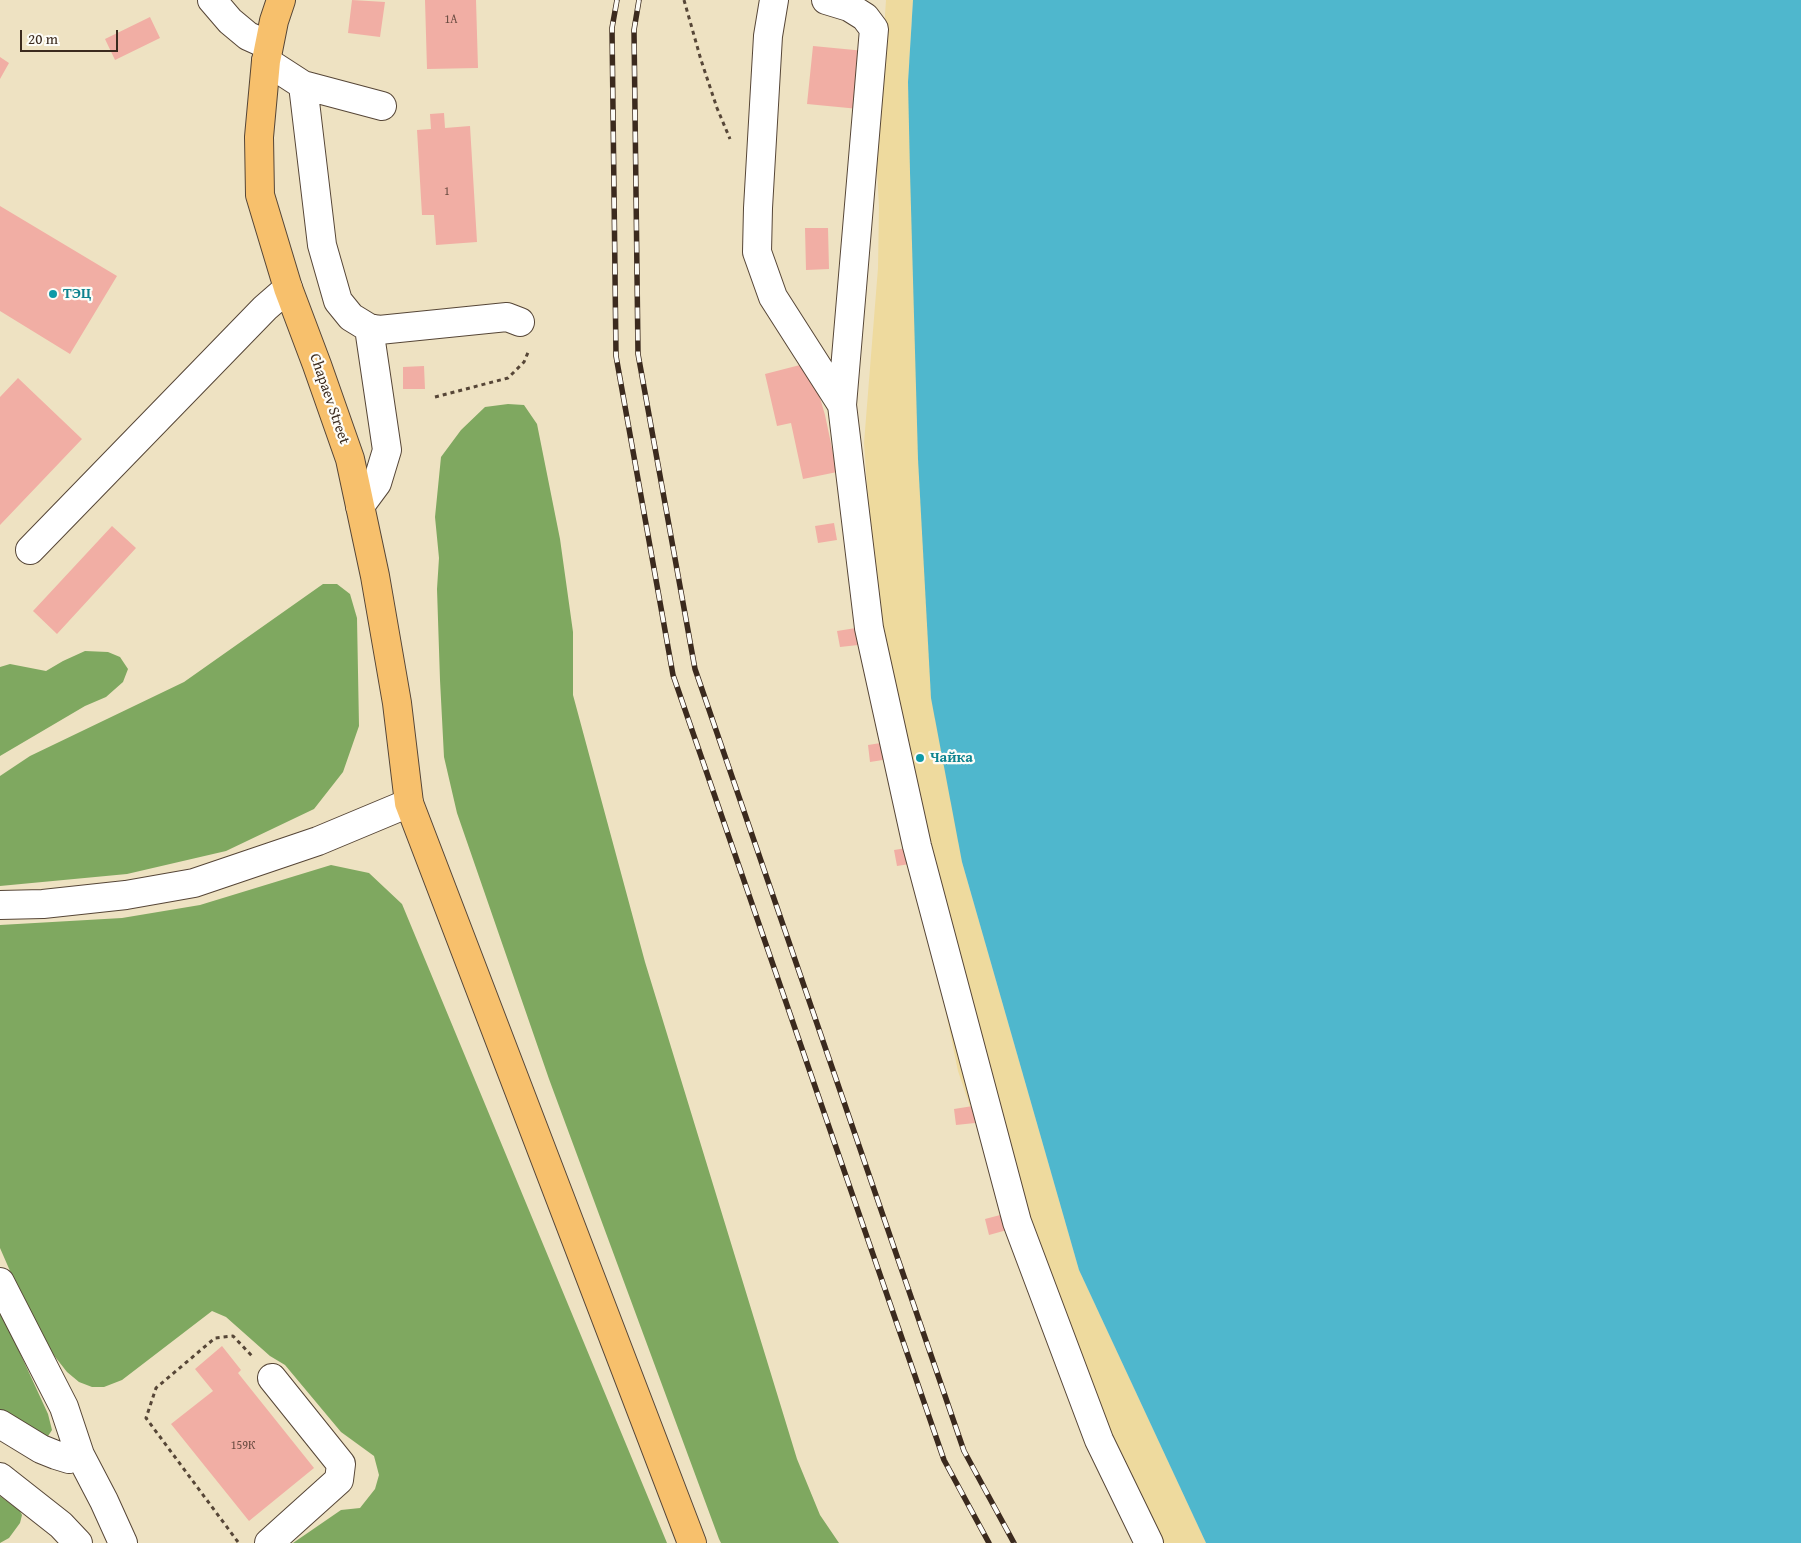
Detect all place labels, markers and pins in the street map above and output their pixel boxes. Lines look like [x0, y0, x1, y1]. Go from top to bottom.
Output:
place label: ТЭЦ [63, 285, 91, 303]
marker: ТЭЦ [47, 288, 59, 300]
place label: Чайка [930, 749, 973, 767]
marker: Чайка [914, 752, 926, 764]

